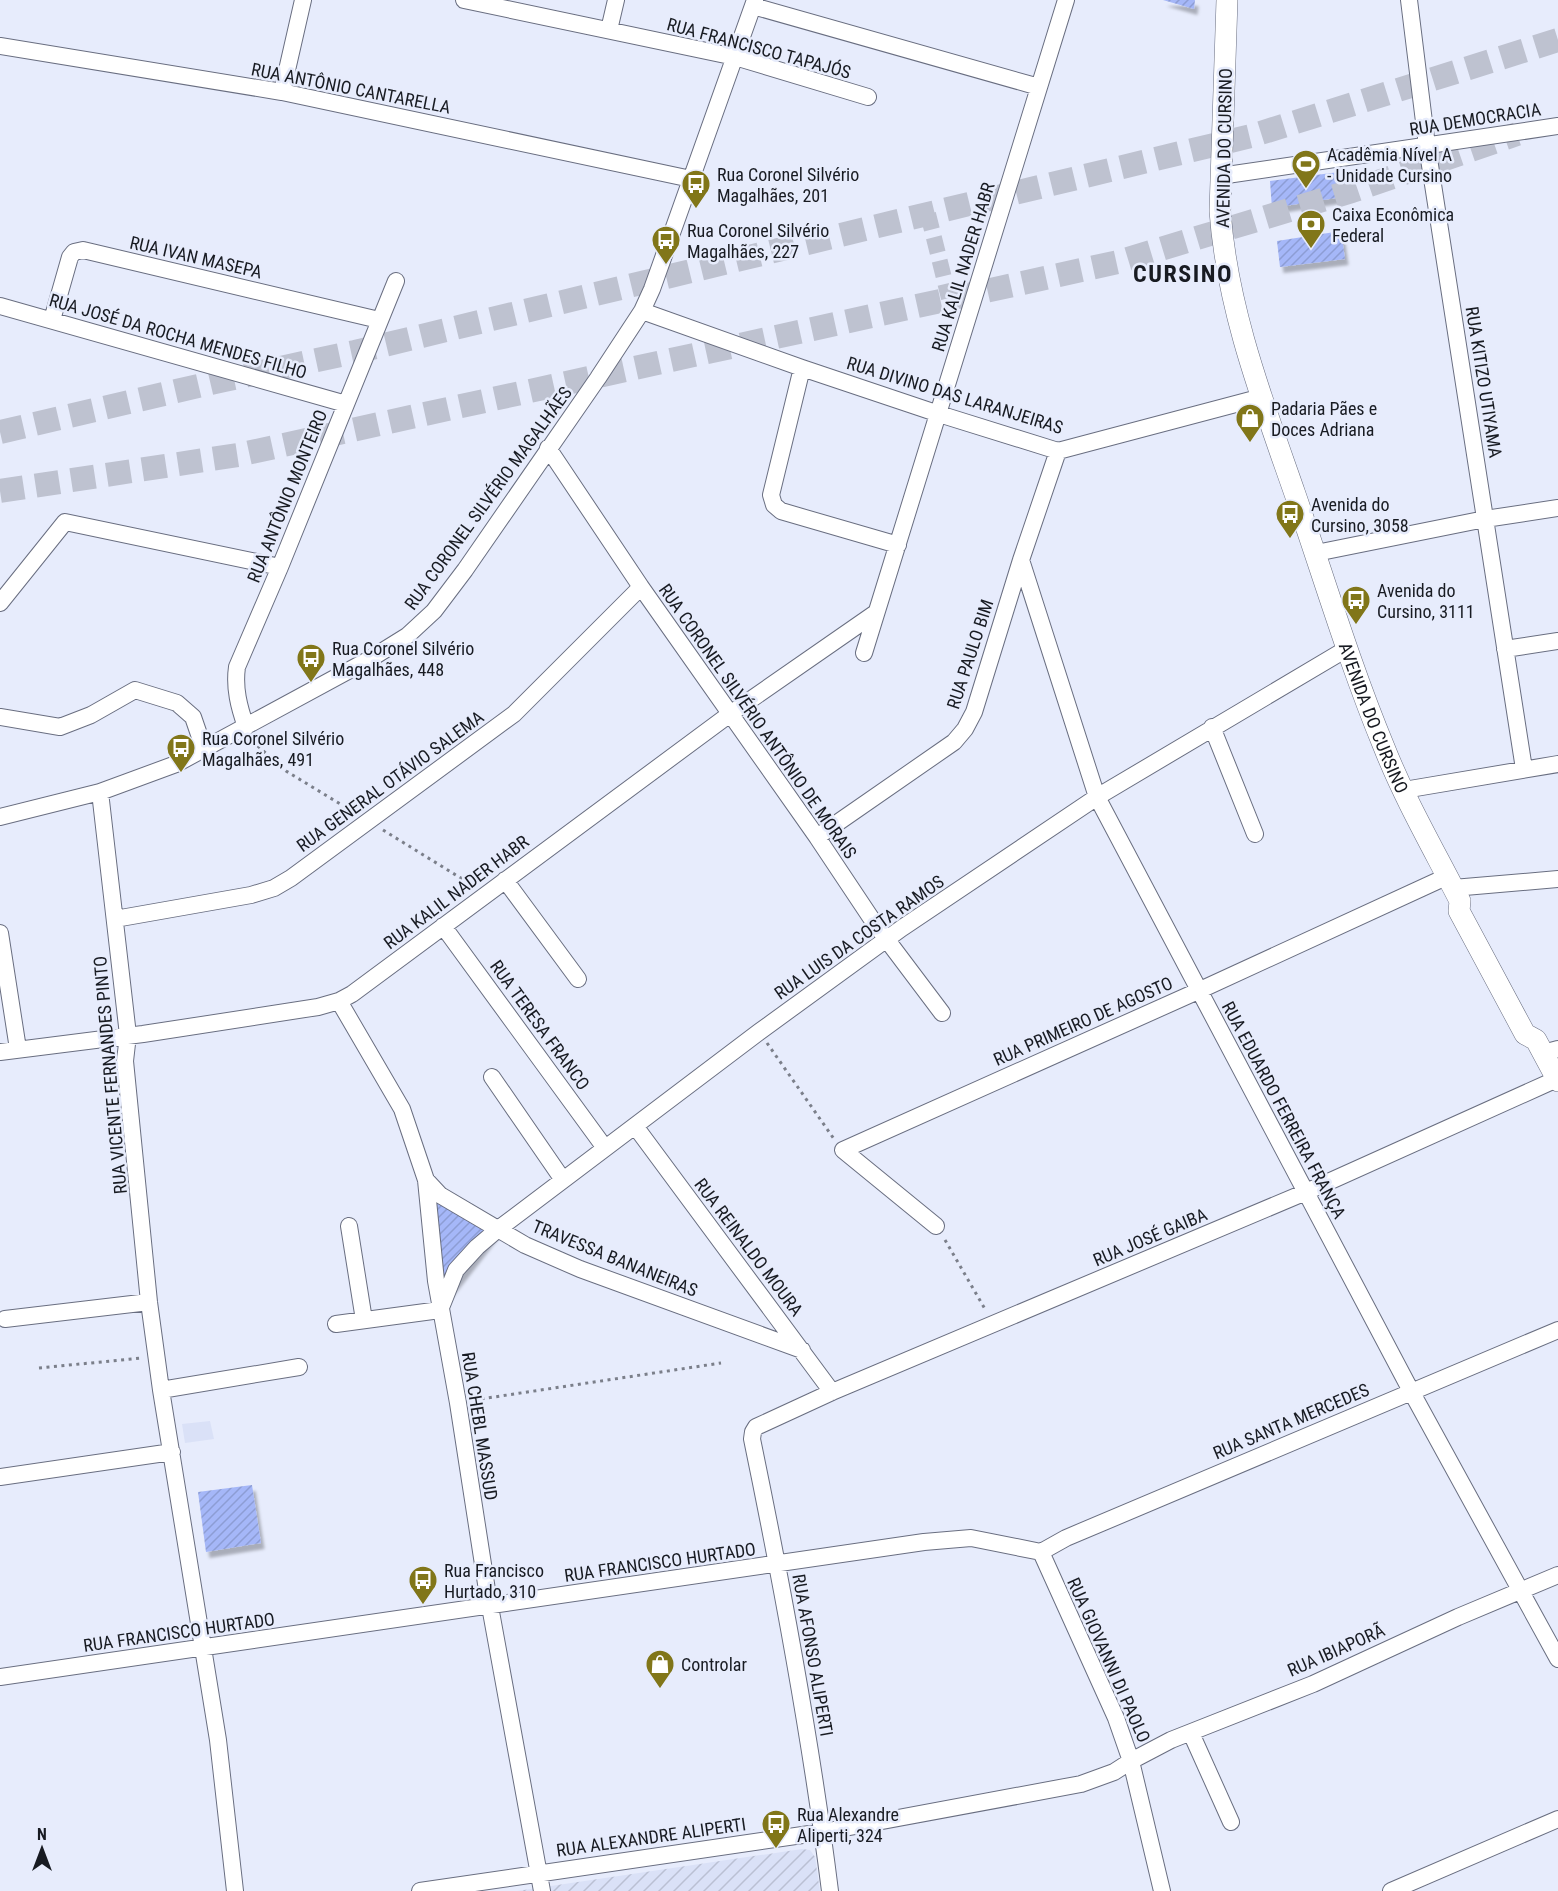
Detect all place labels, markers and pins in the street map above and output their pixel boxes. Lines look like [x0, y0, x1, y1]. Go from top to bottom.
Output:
place label: Acadêmia Nível A - Unidade Cursino [1327, 144, 1453, 186]
sports icon: Acadêmia Nível A - Unidade Cursino [1290, 148, 1322, 190]
place label: Rua Coronel Silvério Magalhães, 201 [717, 164, 859, 206]
bus stop icon: Rua Coronel Silvério Magalhães, 201 [680, 168, 712, 210]
place label: Caixa Econômica Federal [1332, 204, 1454, 246]
bank icon: Caixa Econômica Federal [1295, 208, 1327, 250]
place label: Rua Coronel Silvério Magalhães, 227 [687, 220, 829, 262]
bus stop icon: Rua Coronel Silvério Magalhães, 227 [650, 224, 682, 266]
place label: Padaria Pães e Doces Adriana [1271, 398, 1377, 440]
shop icon: Padaria Pães e Doces Adriana [1234, 402, 1266, 444]
place label: Avenida do Cursino, 3058 [1311, 494, 1409, 536]
bus stop icon: Avenida do Cursino, 3058 [1274, 498, 1306, 540]
place label: Avenida do Cursino, 3111 [1377, 580, 1475, 622]
bus stop icon: Avenida do Cursino, 3111 [1340, 584, 1372, 626]
place label: Rua Coronel Silvério Magalhães, 448 [332, 638, 474, 680]
bus stop icon: Rua Coronel Silvério Magalhães, 448 [295, 642, 327, 684]
place label: Rua Coronel Silvério Magalhães, 491 [202, 728, 344, 770]
bus stop icon: Rua Coronel Silvério Magalhães, 491 [165, 732, 197, 774]
place label: Rua Francisco Hurtado, 310 [444, 1560, 544, 1602]
bus stop icon: Rua Francisco Hurtado, 310 [407, 1564, 439, 1606]
shop icon: Controlar [644, 1648, 676, 1690]
place label: Controlar [681, 1654, 747, 1675]
place label: Rua Alexandre Aliperti, 324 [797, 1804, 899, 1846]
bus stop icon: Rua Alexandre Aliperti, 324 [760, 1808, 792, 1850]

